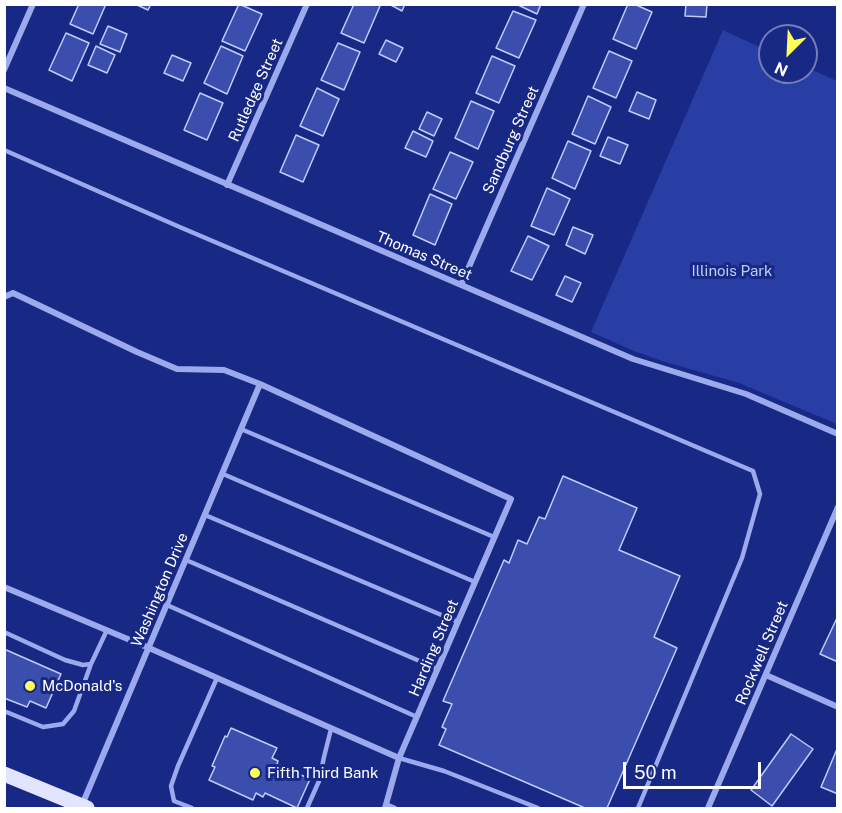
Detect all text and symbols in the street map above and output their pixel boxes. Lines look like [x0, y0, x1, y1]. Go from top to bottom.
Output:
north arrow [758, 24, 818, 84]
street label: Rutledge Street [225, 36, 287, 144]
text: N [772, 58, 791, 80]
street label: Sandburg Street [479, 83, 543, 197]
street label: Thomas Street [373, 228, 475, 284]
park label: Illinois Park [692, 262, 772, 280]
street label: Washington Drive [128, 530, 192, 650]
street label: Harding Street [405, 597, 463, 699]
street label: Rockwell Street [732, 598, 792, 708]
place label: McDonald's [42, 677, 122, 695]
marker: McDonald's [23, 679, 37, 693]
scale bar [626, 750, 764, 788]
text: 50 m [634, 762, 677, 783]
place label: Fifth Third Bank [267, 764, 378, 782]
marker: Fifth Third Bank [248, 766, 262, 780]

